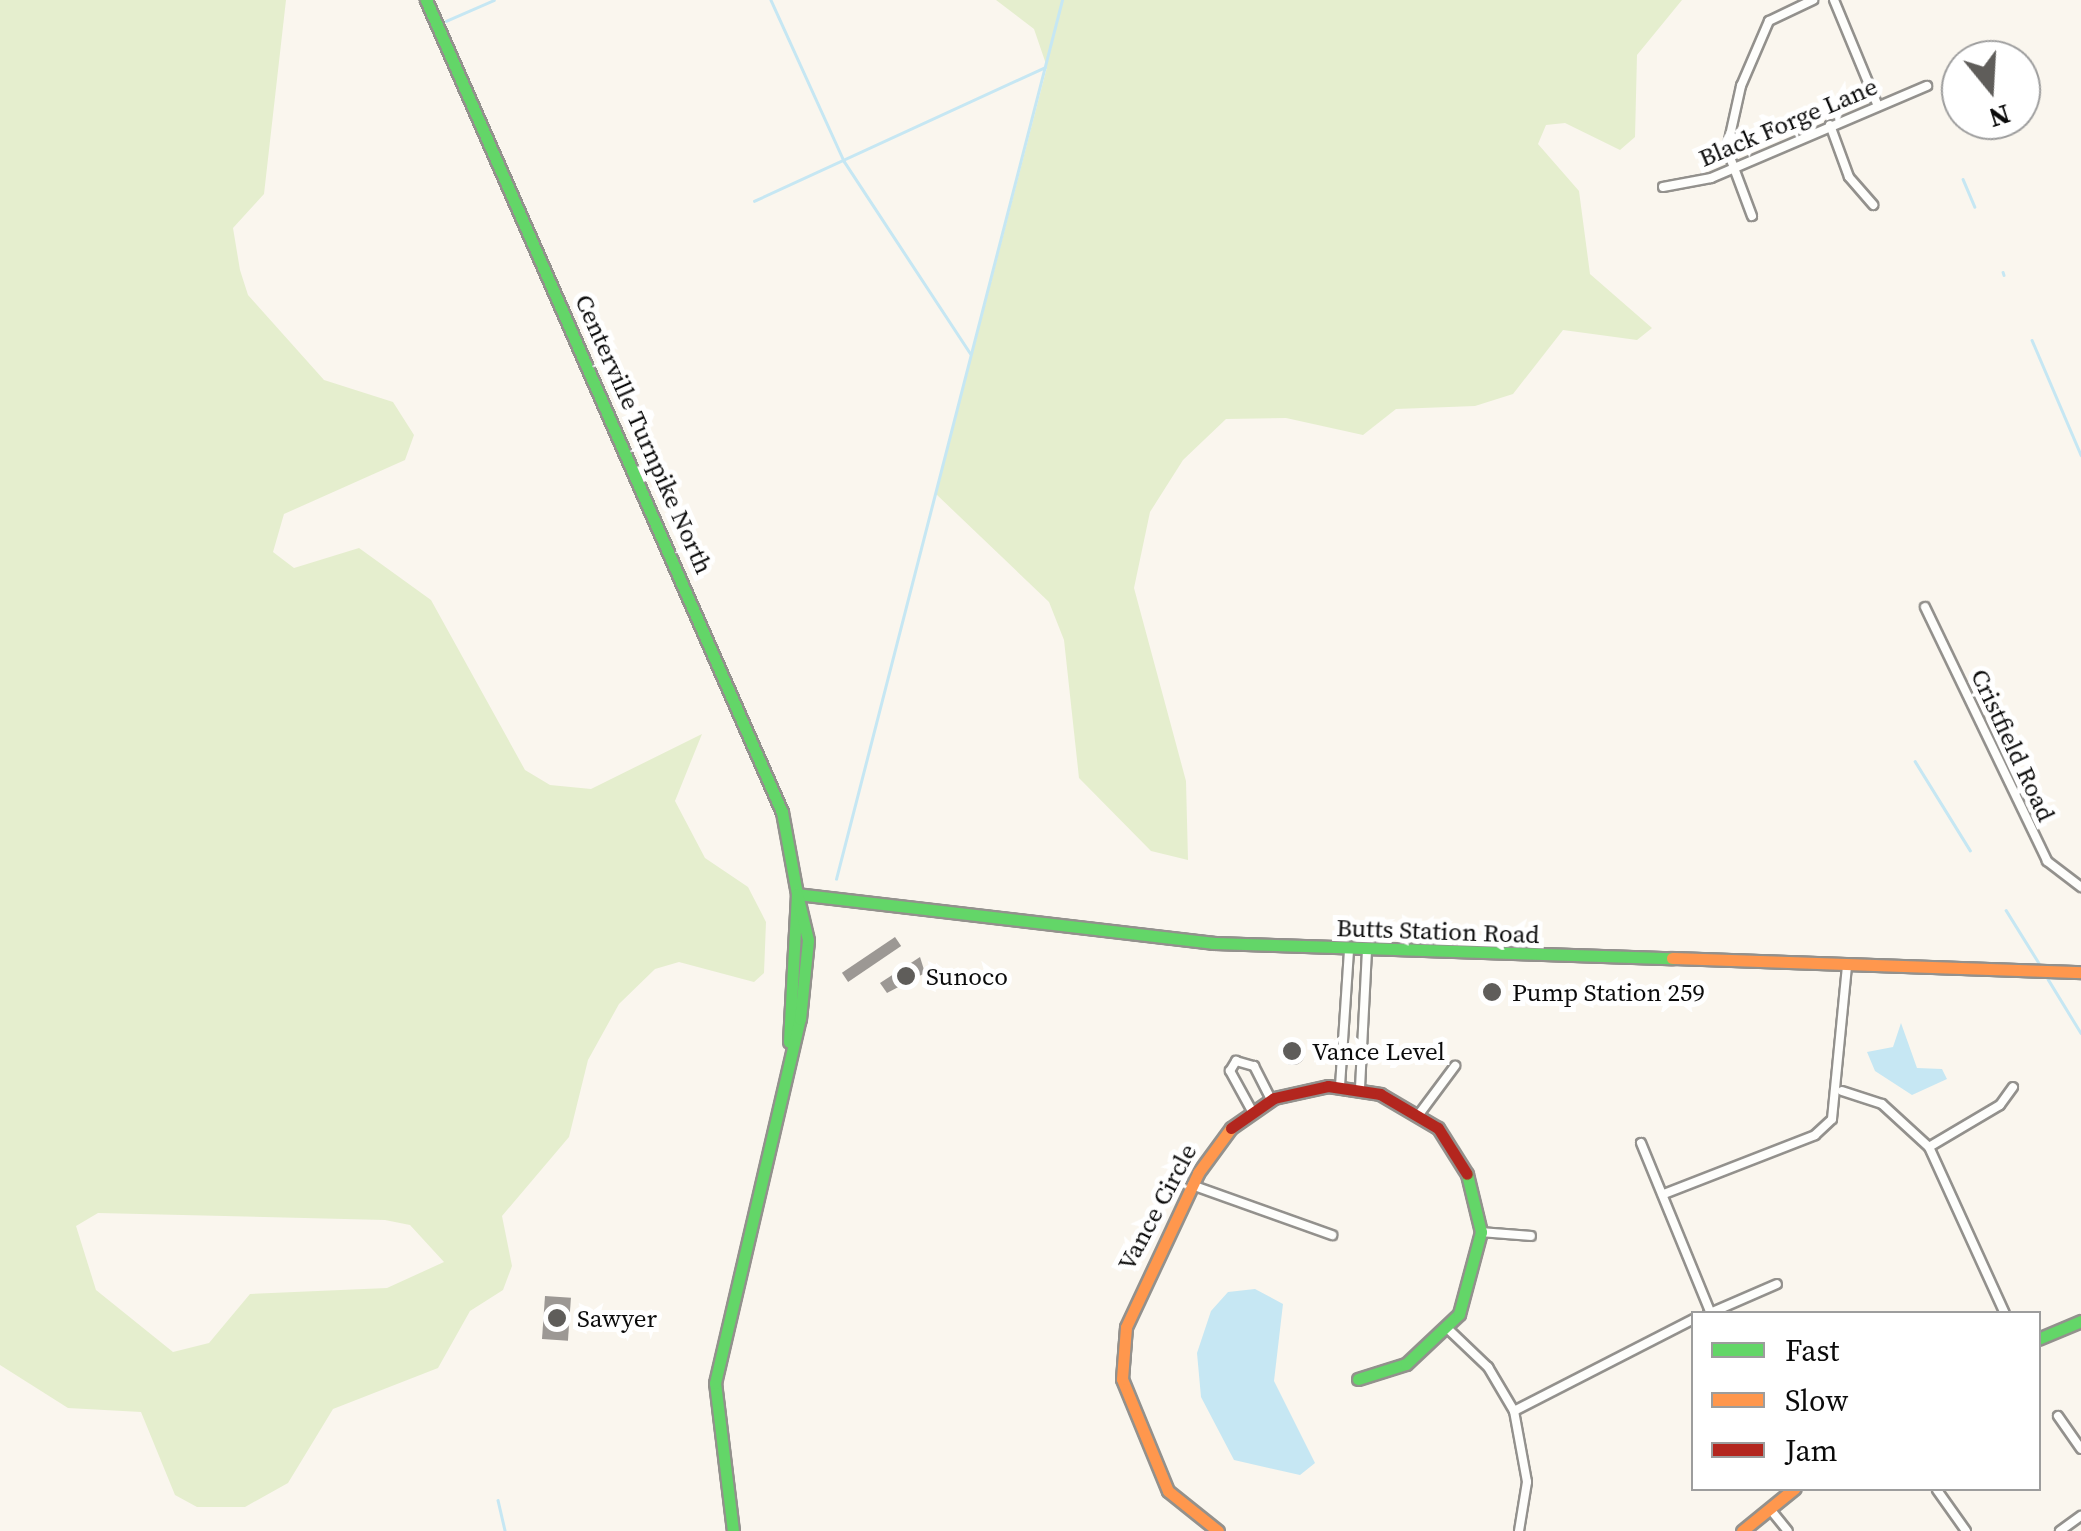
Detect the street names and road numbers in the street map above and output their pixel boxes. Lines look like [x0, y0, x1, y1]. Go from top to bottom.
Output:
street label: Black Forge Lane [1694, 71, 1882, 173]
street label: Centerville Turnpike North [569, 289, 719, 579]
street label: Cristfield Road [1965, 664, 2061, 826]
street label: Butts Station Road [1336, 912, 1540, 950]
street label: Vance Circle [1111, 1139, 1203, 1275]

